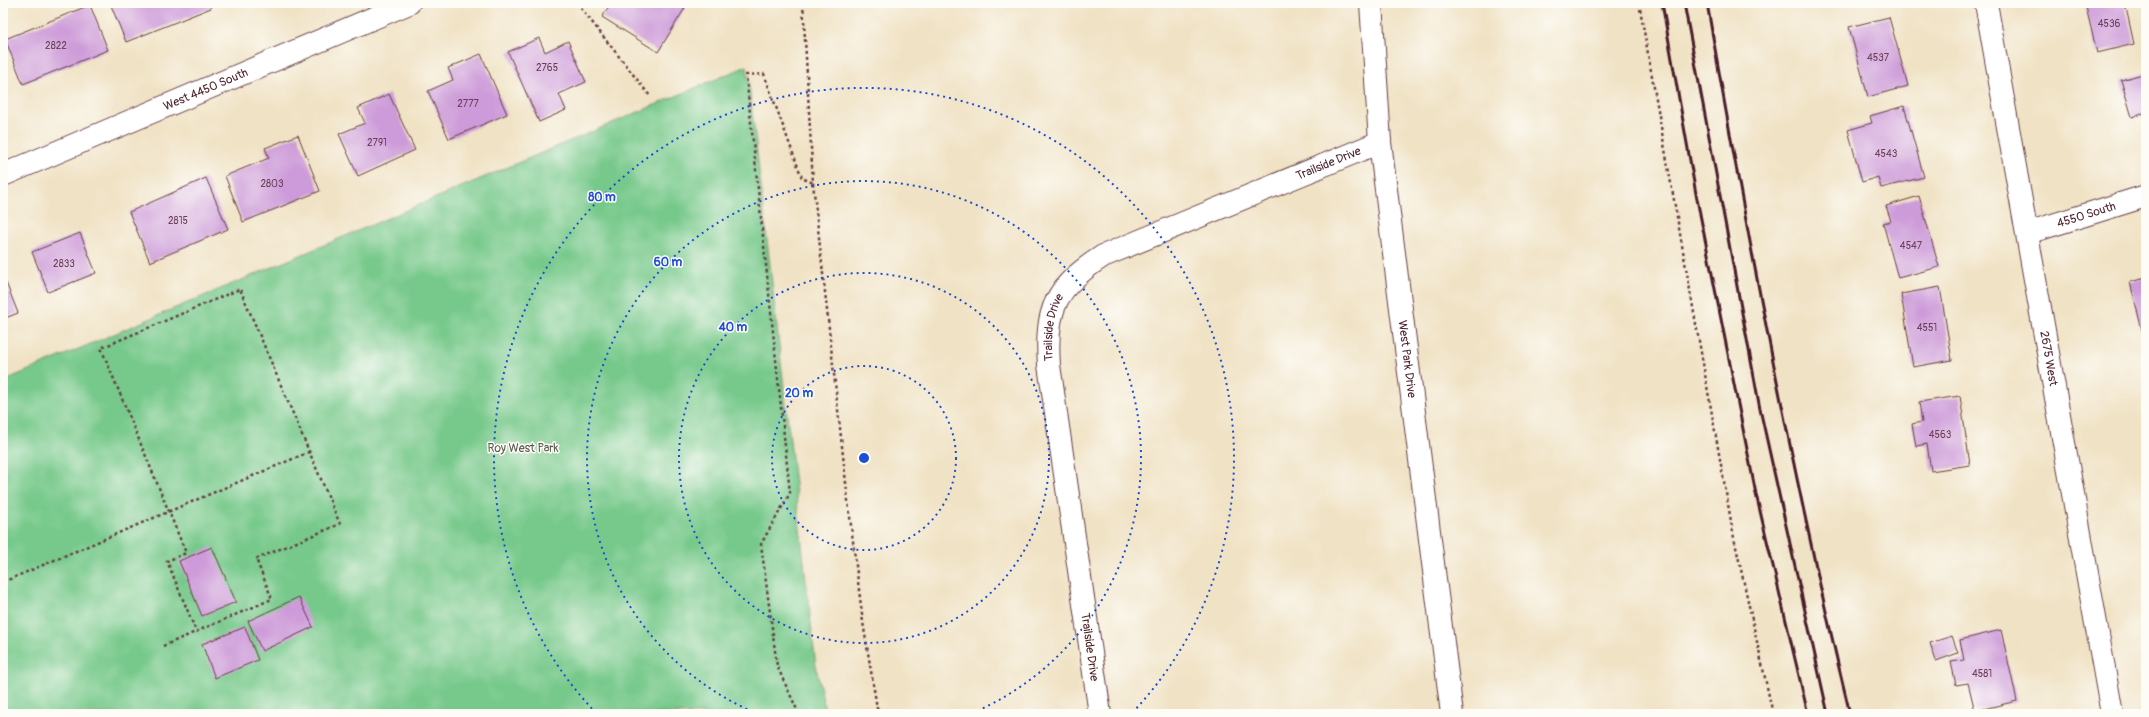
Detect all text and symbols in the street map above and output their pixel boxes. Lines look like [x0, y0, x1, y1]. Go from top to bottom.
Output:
house number: 4536 [2098, 18, 2120, 30]
house number: 2822 [45, 40, 67, 52]
house number: 4537 [1867, 52, 1890, 64]
house number: 2765 [536, 62, 558, 74]
street label: West 4450 South [161, 65, 251, 114]
house number: 2777 [457, 98, 479, 110]
house number: 2791 [367, 137, 387, 149]
street label: Trailside Drive [1294, 144, 1363, 184]
house number: 4543 [1875, 148, 1898, 160]
house number: 2803 [260, 178, 284, 190]
text: 80 m [588, 190, 616, 205]
street label: 4550 South [2055, 199, 2118, 231]
house number: 2815 [168, 215, 188, 227]
house number: 4547 [1900, 240, 1923, 252]
text: 60 m [654, 255, 683, 270]
house number: 2833 [53, 258, 75, 270]
street label: Trailside Drive [1041, 291, 1067, 361]
street label: West Park Drive [1394, 319, 1419, 399]
text: 40 m [718, 320, 748, 335]
house number: 4551 [1917, 322, 1937, 334]
street label: 2675 West [2036, 330, 2061, 387]
text: 20 m [785, 386, 813, 401]
house number: 4563 [1929, 429, 1952, 441]
park label: Roy West Park [487, 441, 559, 456]
centre of rings [857, 451, 871, 465]
street label: Trailside Drive [1077, 612, 1102, 682]
house number: 4581 [1972, 668, 1992, 680]

